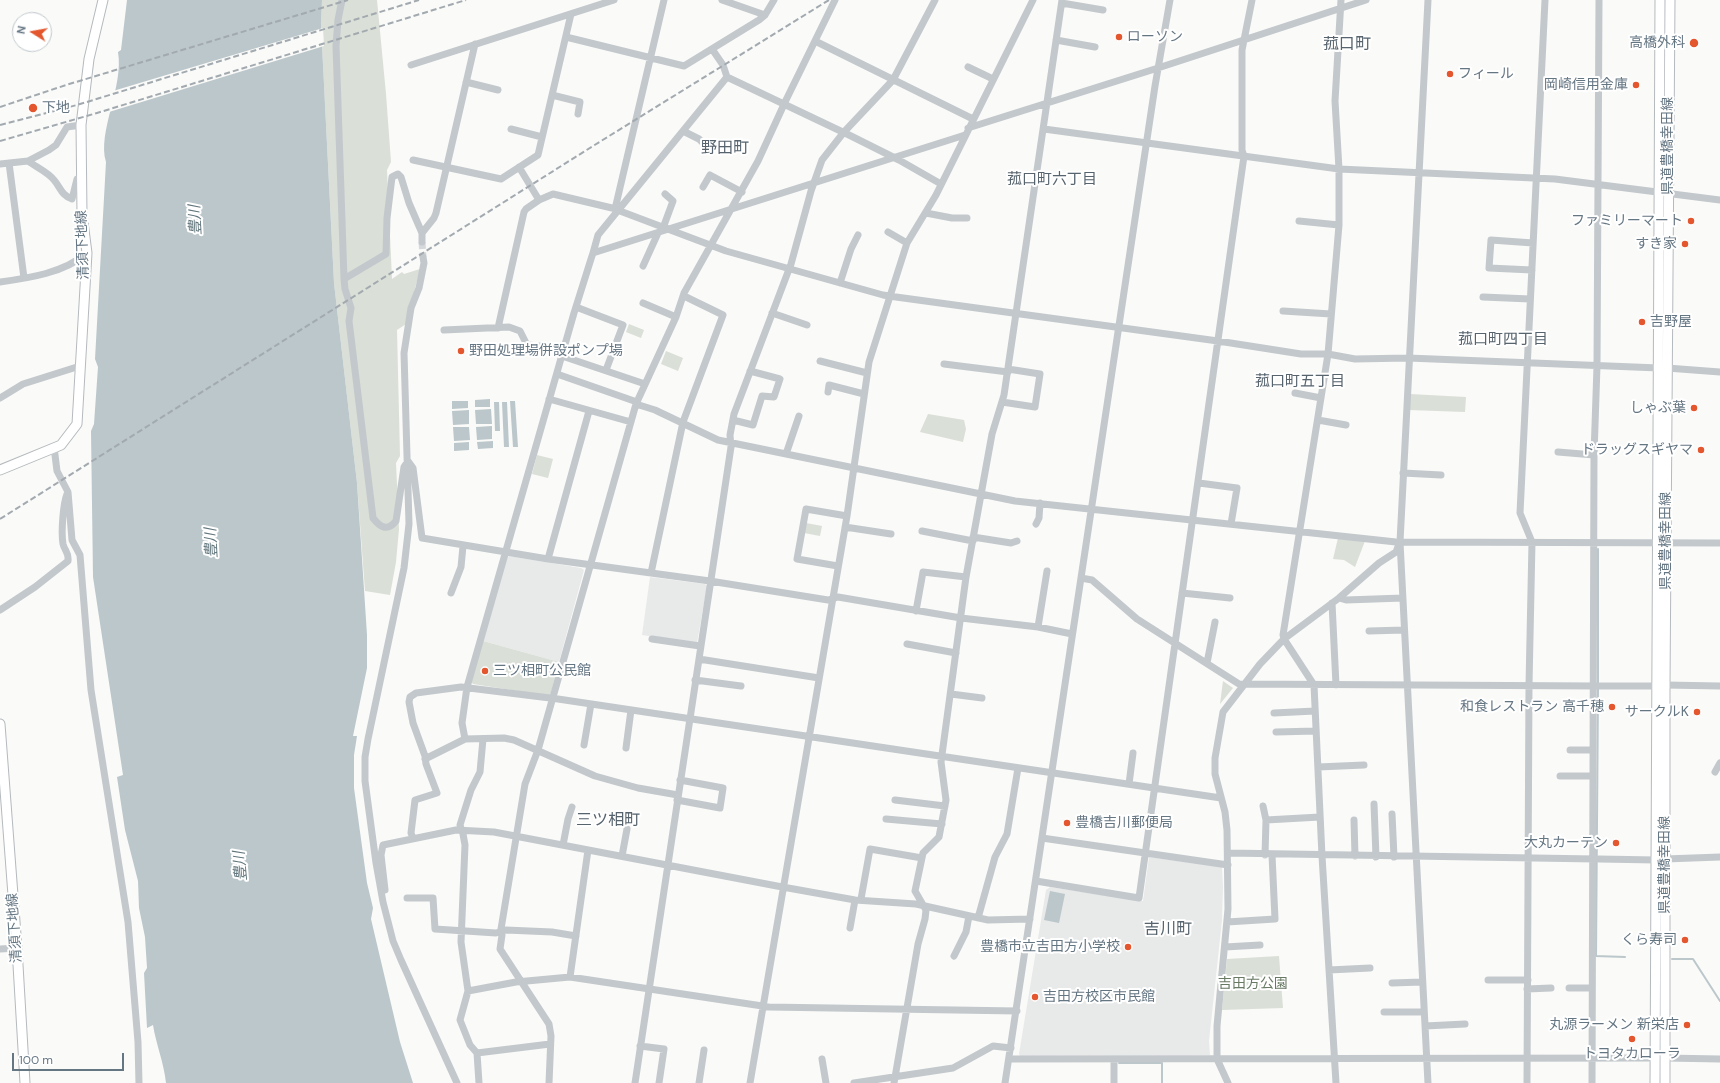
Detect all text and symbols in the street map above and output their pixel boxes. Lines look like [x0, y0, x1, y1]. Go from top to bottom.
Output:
north arrow [12, 12, 52, 52]
text: N [14, 25, 29, 35]
place label: ローソン [1127, 29, 1183, 45]
marker: ローソン [1114, 32, 1124, 42]
district label: 菰口町 [1323, 35, 1371, 55]
place label: 高橋外科 [1629, 35, 1685, 51]
marker: 高橋外科 [1688, 37, 1700, 49]
place label: フィール [1458, 66, 1514, 82]
marker: フィール [1445, 69, 1455, 79]
place label: 岡崎信用金庫 [1544, 77, 1628, 93]
marker: 岡崎信用金庫 [1631, 80, 1641, 90]
street label: 県道豊橋幸田線 [1660, 97, 1676, 195]
place label: 下地 [42, 100, 70, 116]
marker: 下地 [27, 102, 39, 114]
district label: 野田町 [701, 139, 749, 159]
district label: 菰口町六丁目 [1007, 171, 1097, 189]
water label: 豊川 [186, 205, 206, 235]
street label: 清須下地線 [73, 210, 93, 280]
place label: ファミリーマート [1571, 213, 1683, 229]
marker: ファミリーマート [1686, 216, 1696, 226]
place label: すき家 [1635, 236, 1677, 252]
marker: すき家 [1680, 239, 1690, 249]
place label: 吉野屋 [1650, 314, 1692, 330]
marker: 吉野屋 [1637, 317, 1647, 327]
district label: 菰口町四丁目 [1458, 331, 1548, 349]
place label: 野田処理場併設ポンプ場 [469, 343, 623, 359]
marker: 野田処理場併設ポンプ場 [456, 346, 466, 356]
district label: 菰口町五丁目 [1255, 373, 1345, 391]
place label: しゃぶ葉 [1630, 400, 1686, 416]
marker: しゃぶ葉 [1689, 403, 1699, 413]
place label: ドラッグスギヤマ [1581, 442, 1693, 458]
marker: ドラッグスギヤマ [1696, 445, 1706, 455]
street label: 県道豊橋幸田線 [1658, 492, 1674, 590]
water label: 豊川 [202, 528, 222, 558]
place label: 三ツ相町公民館 [493, 663, 591, 679]
marker: 三ツ相町公民館 [480, 666, 490, 676]
place label: 和食レストラン 高千穂 [1460, 699, 1604, 715]
marker: 和食レストラン 高千穂 [1607, 702, 1617, 712]
place label: サークルK [1625, 704, 1689, 720]
marker: サークルK [1692, 707, 1702, 717]
district label: 三ツ相町 [576, 811, 640, 831]
place label: 豊橋吉川郵便局 [1075, 815, 1173, 831]
street label: 県道豊橋幸田線 [1657, 816, 1673, 914]
marker: 豊橋吉川郵便局 [1062, 818, 1072, 828]
place label: 大丸カーテン [1524, 835, 1608, 851]
marker: 大丸カーテン [1611, 838, 1621, 848]
water label: 豊川 [231, 850, 251, 882]
street label: 清須下地線 [4, 892, 26, 964]
district label: 吉川町 [1144, 920, 1192, 940]
place label: くら寿司 [1621, 932, 1677, 948]
marker: くら寿司 [1680, 935, 1690, 945]
place label: 豊橋市立吉田方小学校 [980, 939, 1120, 955]
marker: 豊橋市立吉田方小学校 [1123, 942, 1133, 952]
park label: 吉田方公園 [1218, 976, 1288, 992]
place label: 吉田方校区市民館 [1043, 989, 1155, 1005]
marker: 吉田方校区市民館 [1030, 992, 1040, 1002]
place label: 丸源ラーメン 新栄店 [1549, 1017, 1679, 1033]
marker: 丸源ラーメン 新栄店 [1682, 1020, 1692, 1030]
marker: トヨタカローラ [1627, 1034, 1637, 1044]
scale bar [14, 1045, 126, 1071]
place label: トヨタカローラ [1583, 1046, 1681, 1062]
text: 100 m [19, 1052, 53, 1068]

